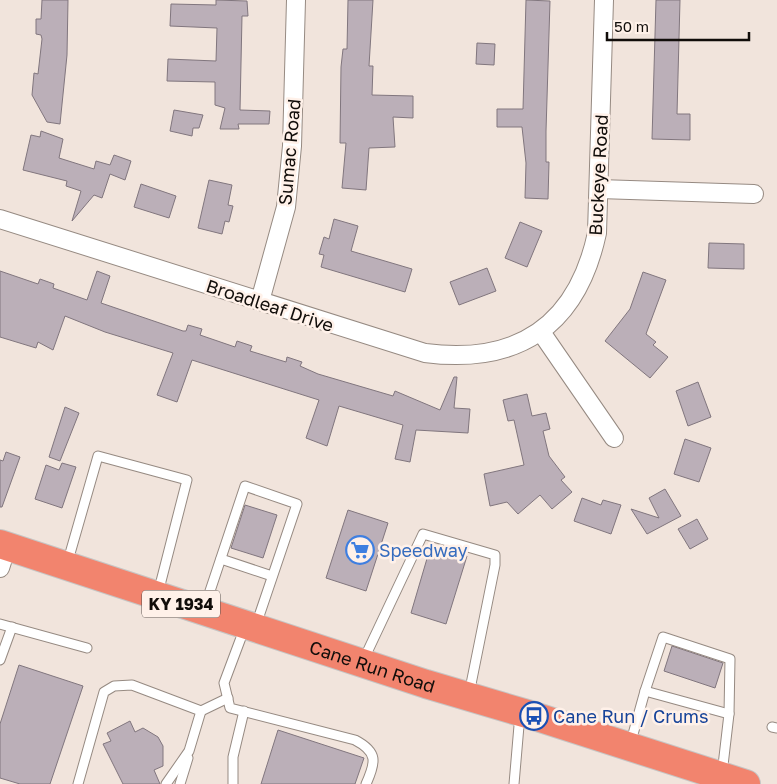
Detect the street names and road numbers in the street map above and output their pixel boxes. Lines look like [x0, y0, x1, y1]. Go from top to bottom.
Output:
street label: Sumac Road [273, 98, 305, 206]
street label: Buckeye Road [584, 114, 612, 236]
street label: Broadleaf Drive [203, 274, 337, 336]
road number: KY 1934 [142, 590, 220, 618]
street label: Cane Run Road [307, 635, 438, 697]

